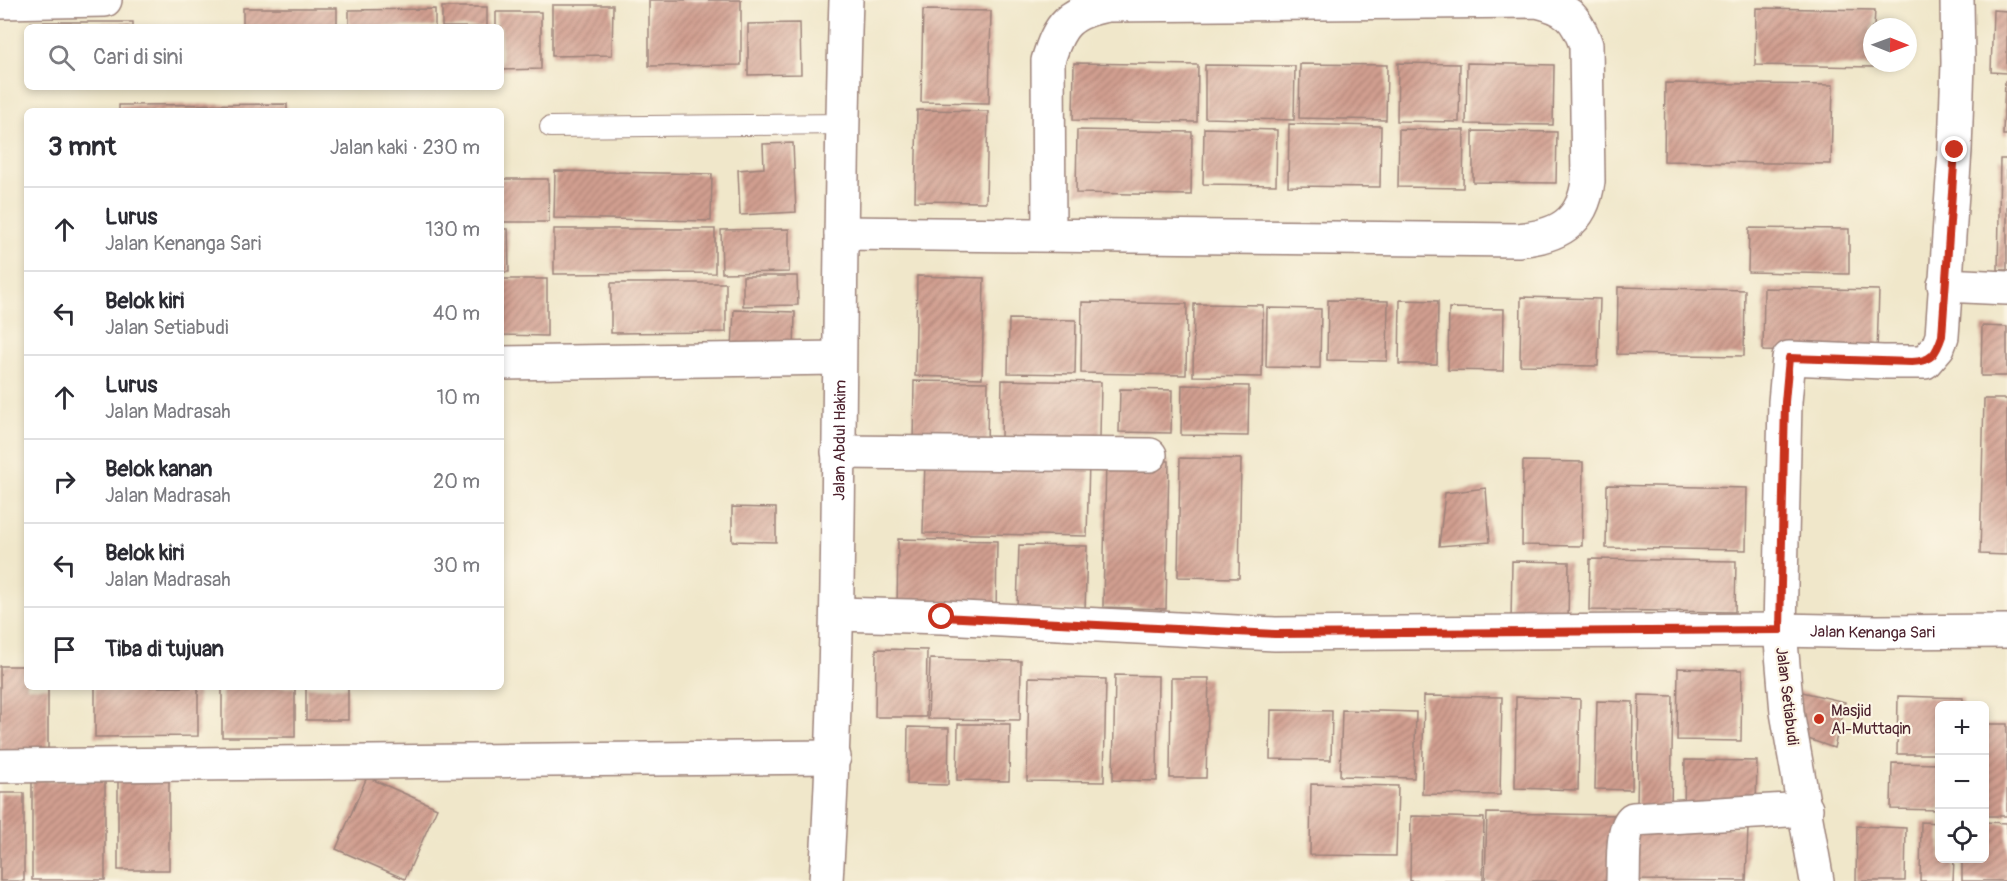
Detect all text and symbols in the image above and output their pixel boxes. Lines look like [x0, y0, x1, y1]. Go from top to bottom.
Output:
north arrow [1863, 18, 1917, 72]
search box [24, 24, 504, 90]
icon: search [45, 41, 78, 74]
text: Cari di sini [93, 43, 183, 71]
text: 3 mnt [48, 131, 116, 163]
text: Jalan kaki · 230 m [330, 135, 480, 160]
route end [1941, 136, 1967, 162]
text: Lurus [105, 203, 157, 231]
icon: ahead [48, 213, 81, 246]
text: 130 m [425, 217, 480, 242]
text: Jalan Kenanga Sari [105, 231, 261, 256]
text: Belok kiri [105, 287, 184, 315]
icon: left [48, 297, 81, 330]
text: 40 m [433, 301, 480, 326]
text: Jalan Setiabudi [105, 315, 229, 340]
text: Lurus [105, 371, 157, 399]
street label: Jalan Abdul Hakim [829, 380, 851, 501]
icon: ahead [48, 381, 81, 414]
text: 10 m [436, 385, 480, 410]
text: Jalan Madrasah [105, 399, 231, 424]
text: Belok kanan [105, 455, 213, 483]
icon: right [48, 465, 81, 498]
text: 20 m [433, 469, 480, 494]
text: Jalan Madrasah [105, 483, 231, 508]
text: Belok kiri [105, 539, 184, 567]
icon: left [48, 549, 81, 582]
text: 30 m [433, 553, 480, 578]
text: Jalan Madrasah [105, 567, 231, 592]
route start [928, 603, 954, 629]
street label: Jalan Kenanga Sari [1810, 622, 1935, 643]
icon: arrive [48, 633, 81, 666]
text: Tiba di tujuan [105, 635, 224, 663]
street label: Jalan Setiabudi [1771, 646, 1803, 747]
place label: Masjid Al-Muttaqin [1831, 701, 1911, 739]
map controls [1935, 701, 1989, 863]
button: + [1935, 701, 1989, 755]
marker: Masjid Al-Muttaqin [1812, 712, 1826, 726]
button: − [1935, 755, 1989, 809]
button: locate [1935, 809, 1989, 863]

